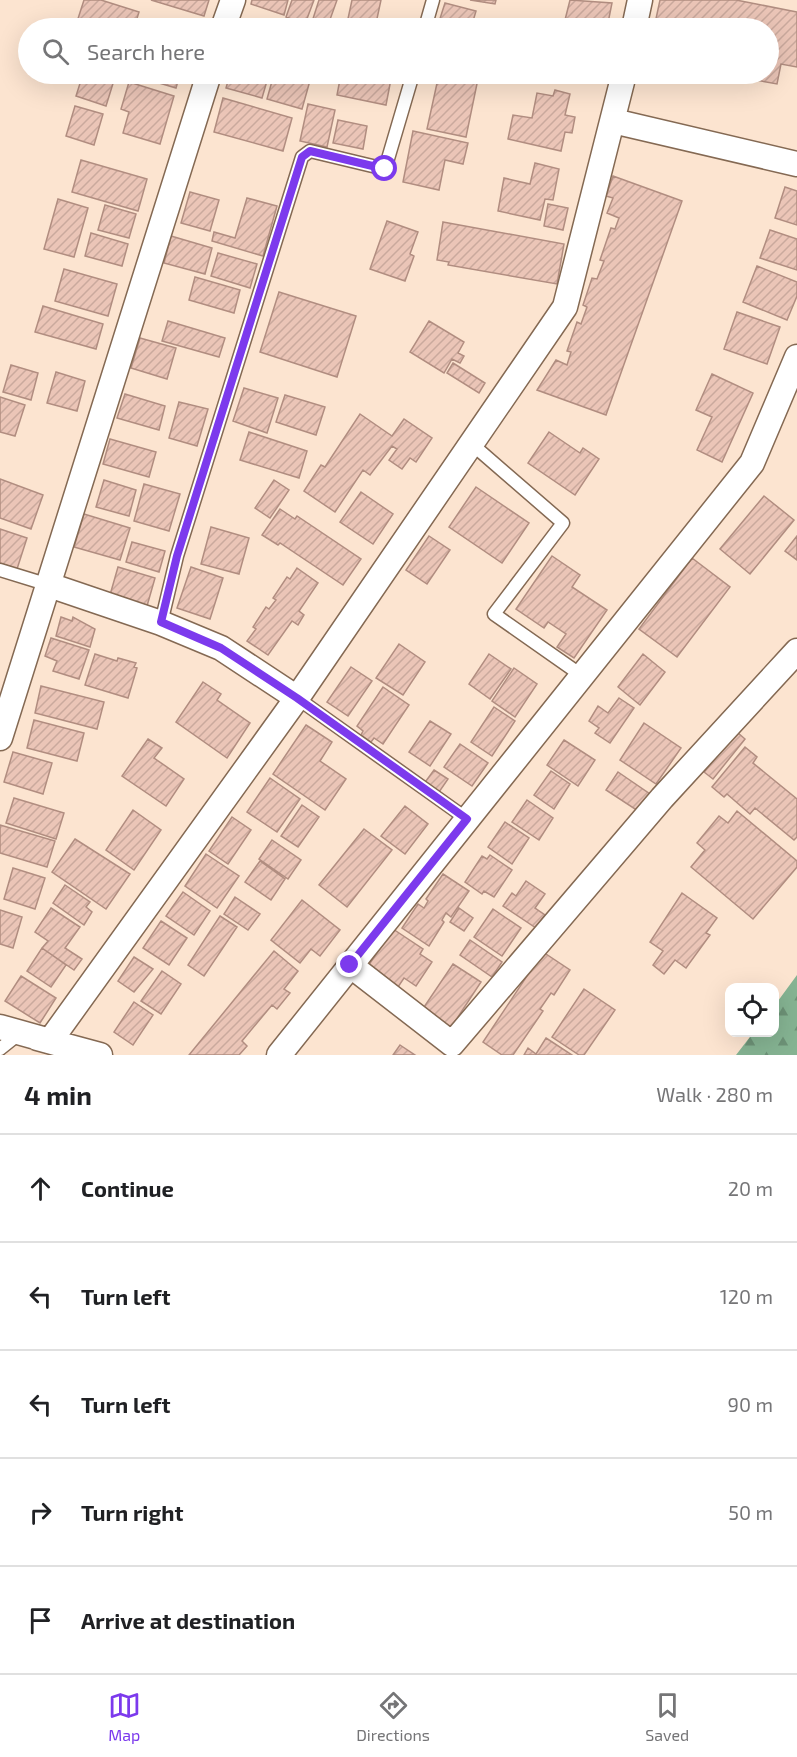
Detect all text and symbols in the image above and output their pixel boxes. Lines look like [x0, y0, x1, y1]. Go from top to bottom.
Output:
search box [18, 18, 779, 84]
icon: search [39, 35, 72, 68]
text: Search here [87, 38, 205, 64]
route start [371, 155, 397, 181]
route end [336, 951, 362, 977]
map controls [725, 983, 779, 1037]
button: locate [725, 983, 779, 1037]
text: 4 min [24, 1079, 92, 1110]
text: Walk · 280 m [656, 1082, 773, 1106]
icon: ahead [24, 1172, 57, 1205]
text: Continue [81, 1175, 174, 1201]
text: 20 m [728, 1176, 773, 1200]
icon: left [24, 1280, 57, 1313]
text: Turn left [81, 1283, 170, 1309]
text: 120 m [720, 1284, 773, 1308]
icon: left [24, 1388, 57, 1421]
text: Turn left [81, 1391, 170, 1417]
text: 90 m [728, 1392, 773, 1416]
icon: right [24, 1496, 57, 1529]
text: Turn right [81, 1499, 183, 1525]
text: 50 m [728, 1500, 773, 1524]
icon: arrive [24, 1604, 57, 1637]
text: Arrive at destination [81, 1607, 295, 1633]
tab: Map [108, 1689, 141, 1744]
tab: Directions [356, 1689, 430, 1744]
tab: Saved [645, 1689, 689, 1744]

